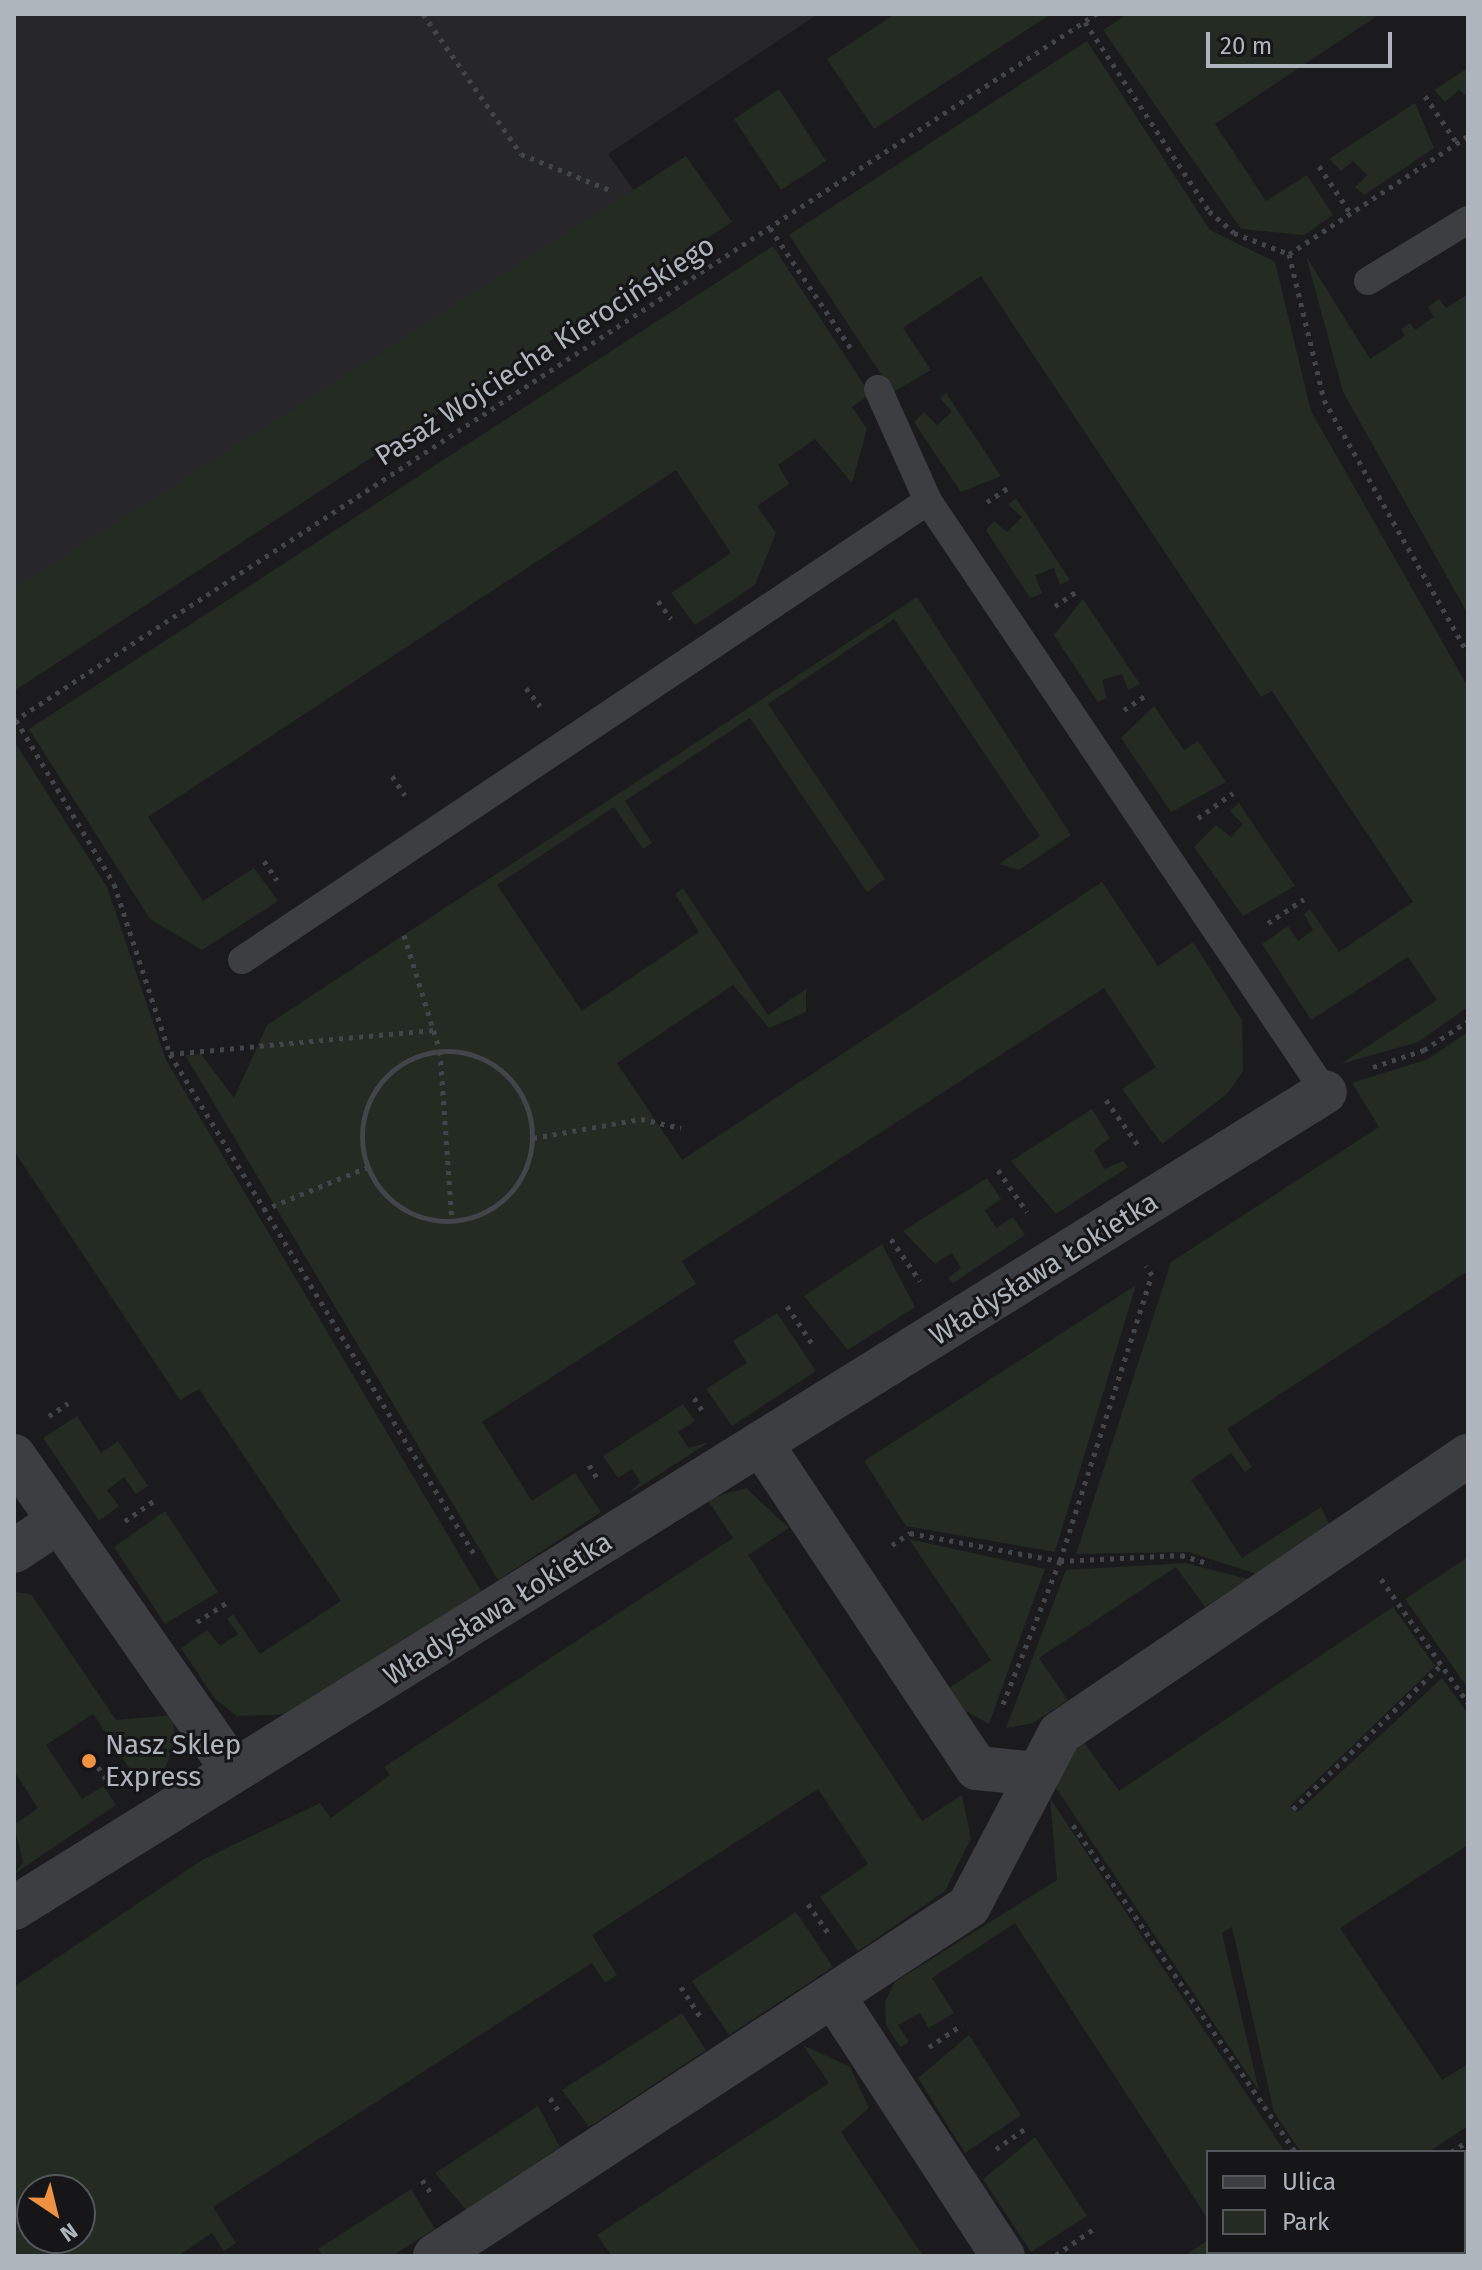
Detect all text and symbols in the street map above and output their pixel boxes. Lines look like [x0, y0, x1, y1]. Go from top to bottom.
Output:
scale bar [1210, 16, 1396, 66]
text: 20 m [1220, 32, 1272, 60]
street label: Pasaż Wojciecha Kierocińskiego [369, 229, 721, 473]
street label: Władysława Łokietka [924, 1185, 1164, 1353]
street label: Władysława Łokietka [378, 1525, 618, 1693]
place label: Nasz Sklep Express [105, 1728, 241, 1794]
marker: Nasz Sklep Express [80, 1752, 98, 1770]
legend [1206, 2150, 1466, 2254]
text: Ulica [1282, 2168, 1336, 2196]
north arrow [16, 2174, 96, 2254]
text: Park [1282, 2208, 1329, 2236]
text: N [55, 2217, 83, 2248]

